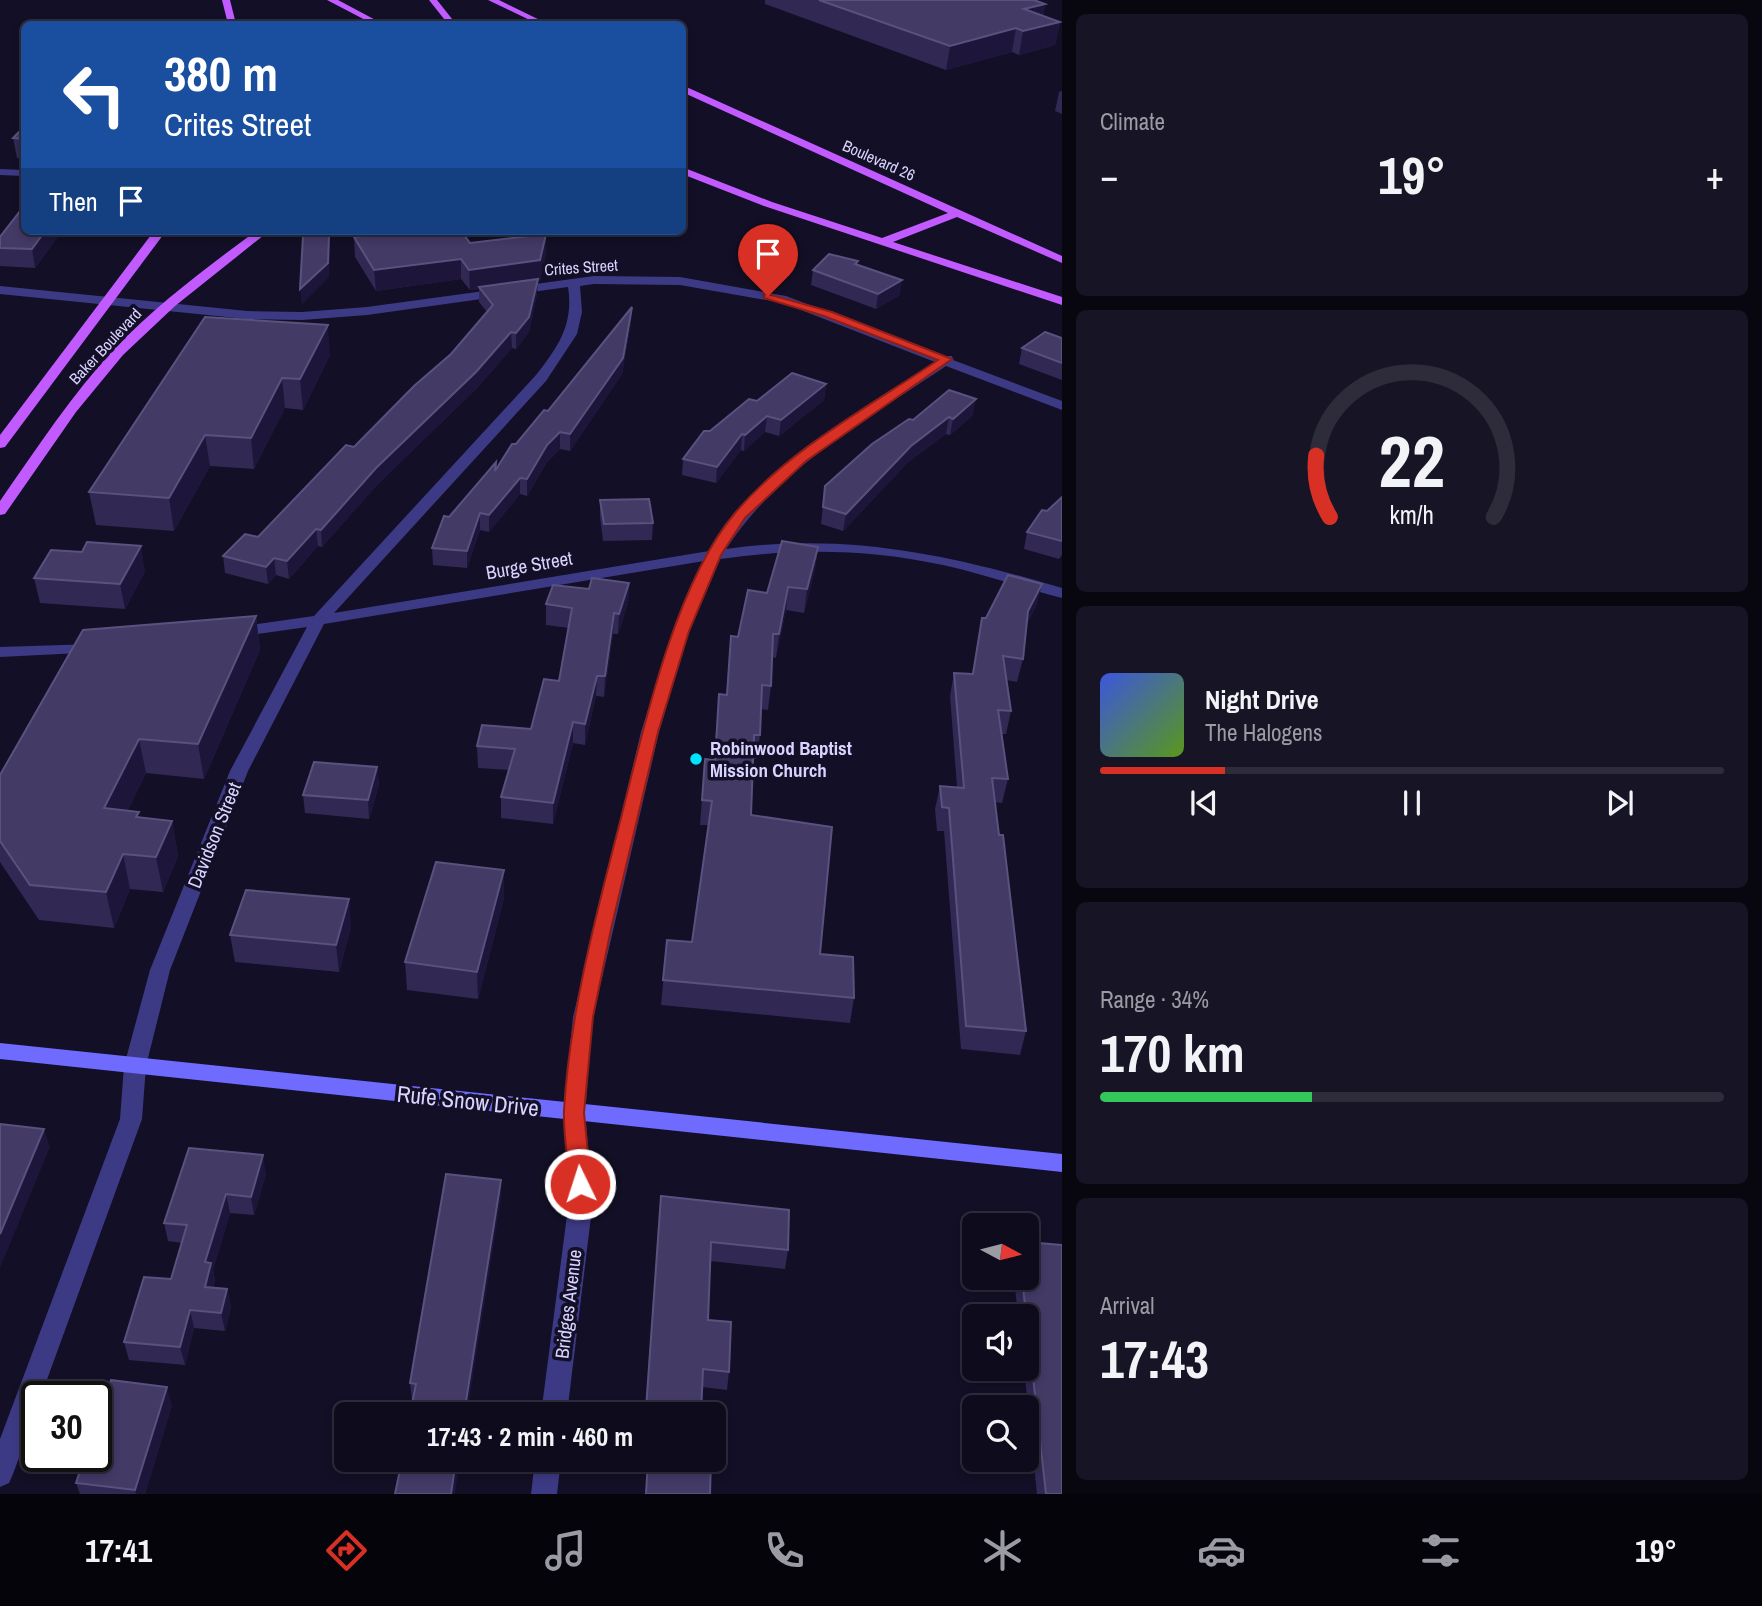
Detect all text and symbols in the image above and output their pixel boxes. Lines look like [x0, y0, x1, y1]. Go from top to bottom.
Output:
text: 380 m [164, 40, 278, 106]
icon: left [49, 49, 140, 140]
text: Crites Street [164, 103, 311, 146]
text: Climate [1100, 106, 1165, 137]
street label: Boulevard 26 [839, 134, 919, 186]
text: 19° [1378, 140, 1446, 210]
text: − [1100, 150, 1118, 201]
text: + [1706, 150, 1724, 201]
icon: arrive [112, 182, 150, 220]
text: Then [49, 184, 98, 219]
pin [738, 224, 798, 296]
icon: arrive [749, 235, 787, 273]
street label: Crites Street [543, 253, 619, 281]
street label: Baker Boulevard [64, 303, 146, 389]
text: 22 [1379, 412, 1445, 510]
text: km/h [1390, 498, 1434, 532]
street label: Burge Street [484, 544, 575, 585]
text: Night Drive [1205, 682, 1319, 717]
text: The Halogens [1205, 717, 1322, 748]
place label: Robinwood Baptist Mission Church [710, 735, 852, 783]
marker: Robinwood Baptist Mission Church [688, 751, 704, 767]
street label: Davidson Street [181, 778, 247, 892]
icon: previous [1185, 784, 1223, 822]
icon: pause [1393, 784, 1431, 822]
icon: next [1601, 784, 1639, 822]
text: Range · 34% [1100, 984, 1209, 1015]
text: 170 km [1100, 1018, 1245, 1088]
street label: Rufe Snow Drive [396, 1078, 541, 1123]
position arrow [543, 1147, 617, 1221]
north arrow [962, 1213, 1040, 1290]
map controls [962, 1213, 1039, 1472]
street label: Bridges Avenue [548, 1248, 588, 1360]
text: Arrival [1100, 1290, 1155, 1321]
button: sound [962, 1304, 1039, 1381]
text: 17:43 [1100, 1324, 1209, 1394]
speed limit sign: 30 [21, 1381, 112, 1472]
button: search [962, 1395, 1039, 1472]
text: 17:43 · 2 min · 460 m [427, 1419, 633, 1454]
icon: directions [322, 1526, 371, 1575]
icon: music [541, 1526, 590, 1575]
icon: phone [760, 1526, 809, 1575]
icon: climate [978, 1526, 1027, 1575]
icon: car [1197, 1526, 1246, 1575]
icon: filters [1416, 1526, 1465, 1575]
text: 17:41 [85, 1529, 152, 1572]
text: 19° [1635, 1529, 1677, 1572]

